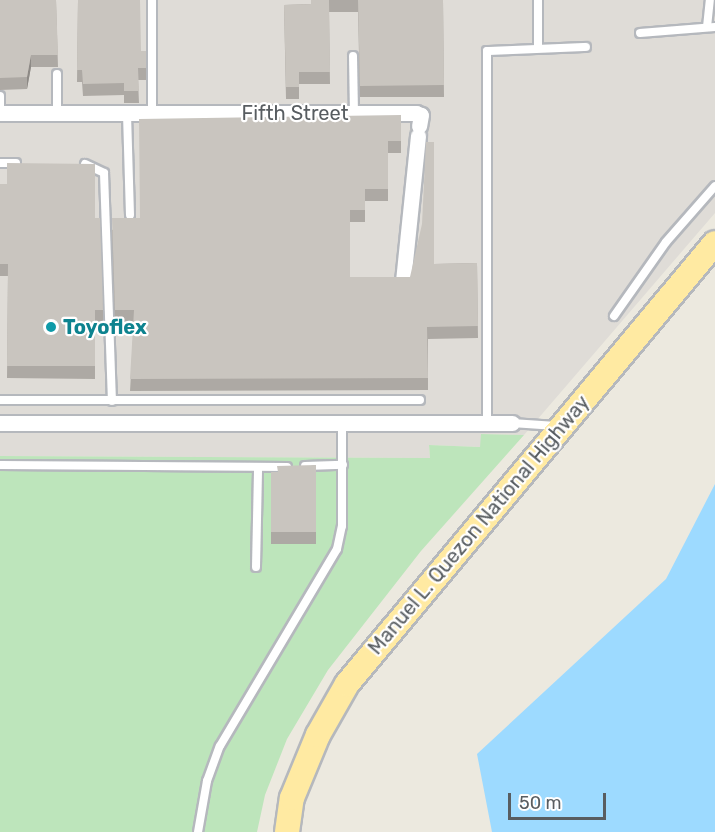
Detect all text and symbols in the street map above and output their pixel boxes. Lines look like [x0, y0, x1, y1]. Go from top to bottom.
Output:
street label: Fifth Street [242, 101, 348, 125]
place label: Toyoflex [63, 315, 147, 339]
marker: Toyoflex [44, 320, 58, 334]
street label: Manuel L. Quezon National Highway [363, 390, 595, 660]
scale bar [511, 781, 608, 819]
text: 50 m [519, 792, 562, 814]

